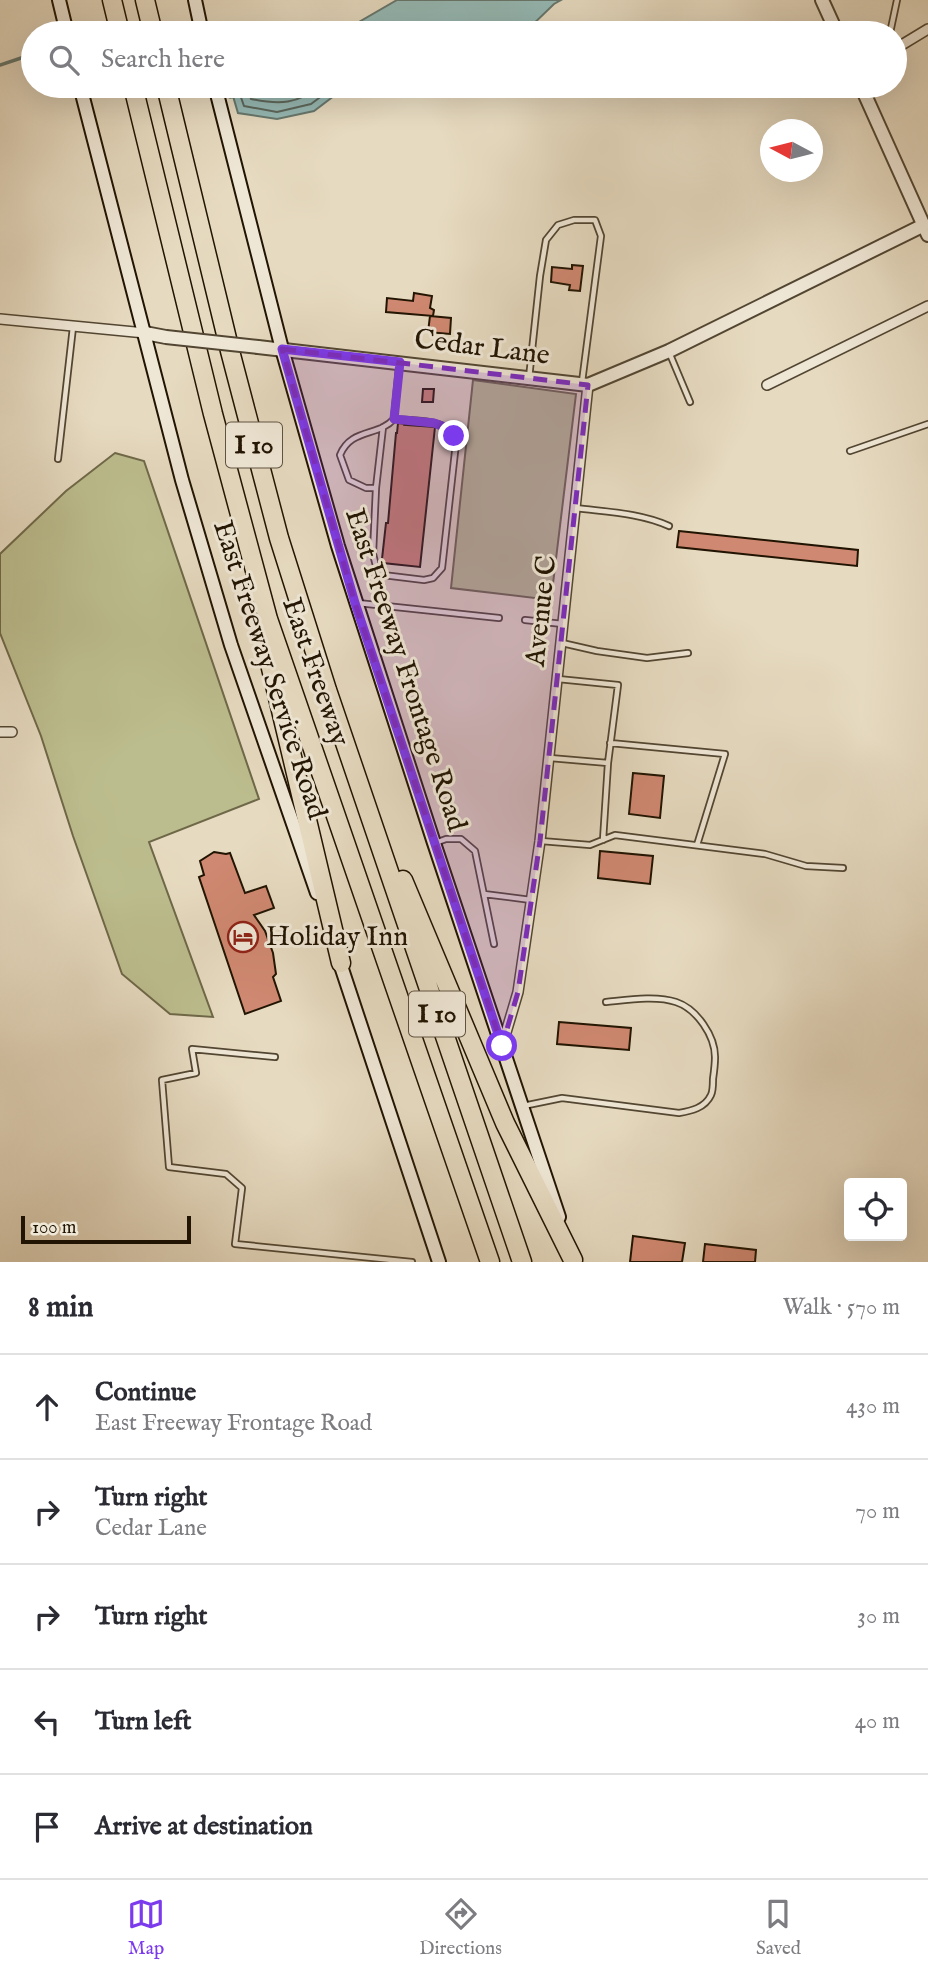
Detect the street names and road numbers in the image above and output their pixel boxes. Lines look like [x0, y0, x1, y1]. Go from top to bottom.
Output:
street label: Cedar Lane [412, 322, 552, 374]
road number: I 10 [226, 422, 282, 467]
street label: East Freeway Frontage Road [336, 504, 474, 836]
street label: East Freeway Service Road [205, 516, 333, 824]
street label: Avenue C [519, 554, 565, 669]
street label: East Freeway [274, 594, 356, 750]
road number: I 10 [409, 992, 465, 1036]

